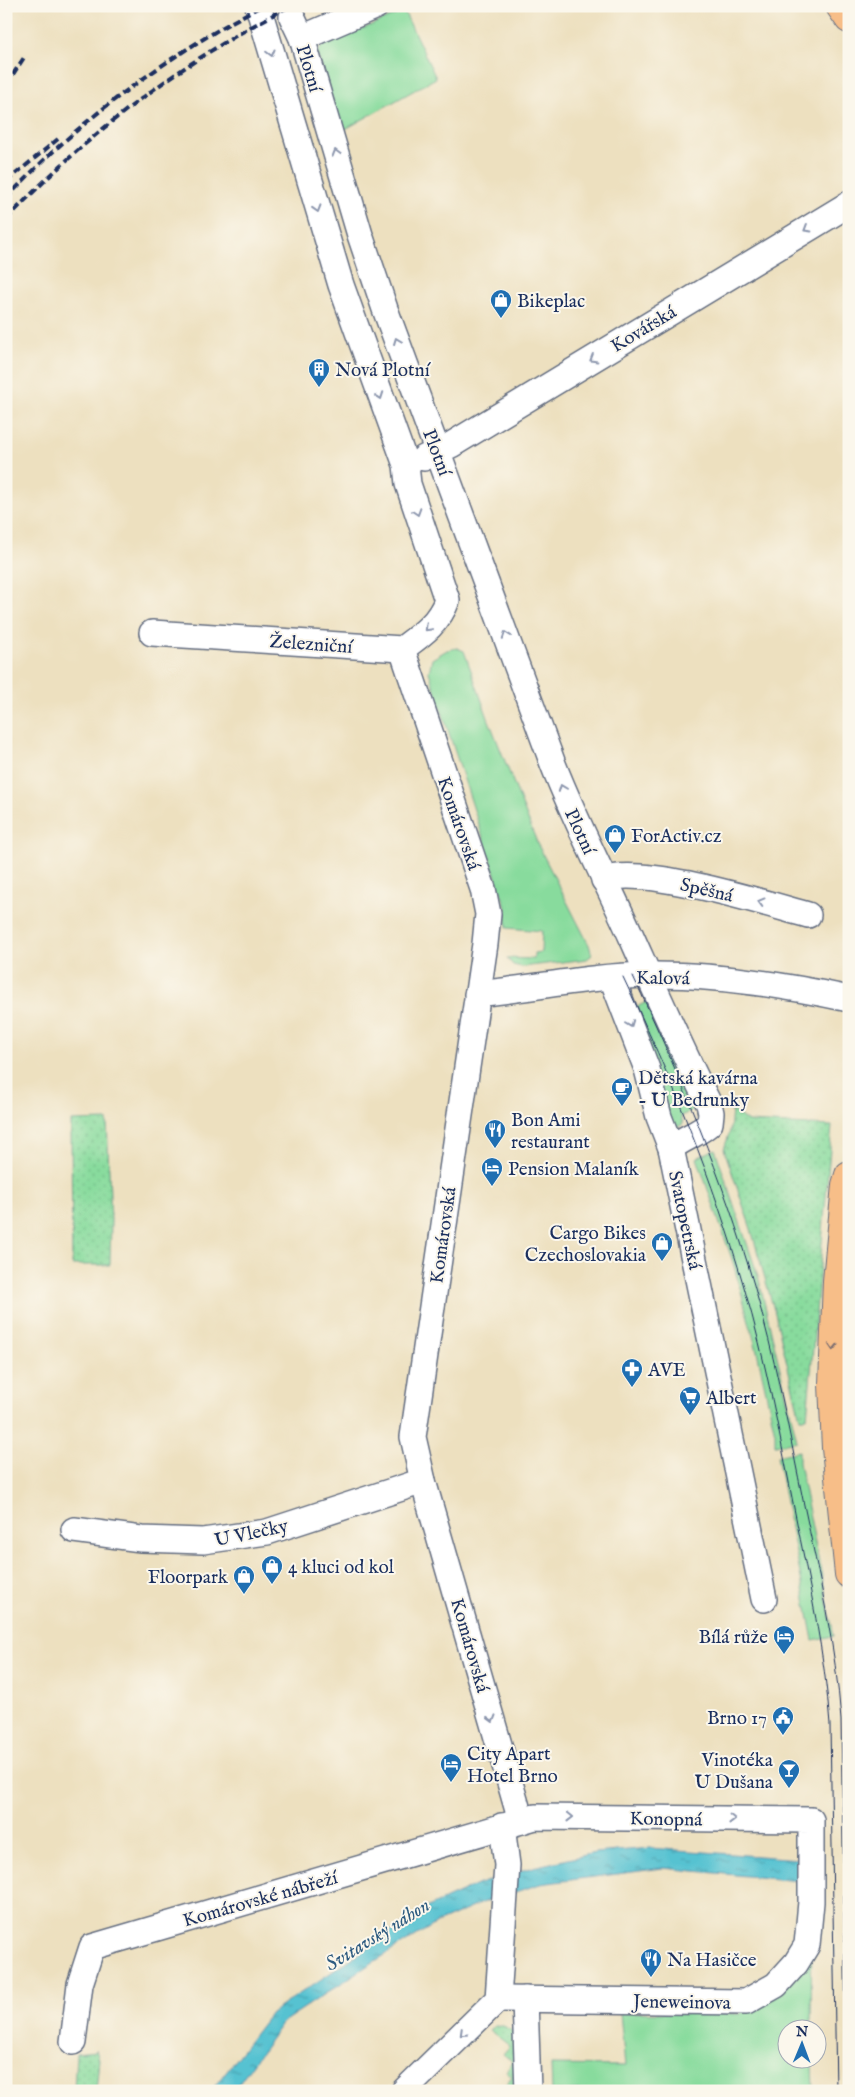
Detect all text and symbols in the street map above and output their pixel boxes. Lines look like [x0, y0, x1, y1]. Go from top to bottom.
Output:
street label: Plotní [290, 42, 327, 97]
one-way arrow [266, 48, 276, 57]
one-way arrow [332, 150, 342, 158]
one-way arrow [311, 204, 321, 213]
one-way arrow [803, 222, 812, 232]
shop icon: Bikeplac [489, 288, 513, 319]
place label: Bikeplac [517, 290, 585, 314]
street label: Kovářská [607, 300, 682, 359]
one-way arrow [393, 337, 403, 346]
one-way arrow [590, 352, 599, 362]
building icon: Nová Plotní [307, 357, 331, 388]
place label: Nová Plotní [335, 359, 432, 383]
one-way arrow [374, 391, 384, 400]
street label: Plotní [416, 426, 457, 481]
one-way arrow [412, 507, 422, 515]
one-way arrow [425, 622, 434, 631]
street label: Železniční [269, 630, 355, 660]
one-way arrow [502, 631, 512, 640]
street label: Komárovská [431, 774, 486, 874]
one-way arrow [558, 784, 568, 793]
street label: Plotní [558, 805, 601, 860]
shop icon: ForActiv.cz [603, 823, 627, 854]
place label: ForActiv.cz [631, 825, 722, 849]
street label: Spěšná [678, 873, 736, 909]
one-way arrow [758, 898, 766, 908]
street label: Kalová [636, 967, 691, 991]
one-way arrow [624, 1019, 634, 1028]
place label: Dětská kavárna - U Bedrunky [638, 1067, 759, 1113]
cafe icon: Dětská kavárna - U Bedrunky [610, 1076, 634, 1107]
place label: Bon Ami restaurant [511, 1109, 590, 1155]
restaurant icon: Bon Ami restaurant [483, 1118, 507, 1149]
hotel icon: Pension Malaník [480, 1156, 504, 1187]
place label: Pension Malaník [508, 1158, 639, 1182]
street label: Svatopetrská [662, 1169, 706, 1273]
street label: Komárovská [425, 1185, 463, 1285]
place label: Cargo Bikes Czechoslovakia [525, 1222, 647, 1268]
shop icon: Cargo Bikes Czechoslovakia [650, 1231, 674, 1262]
one-way arrow [828, 1344, 839, 1352]
pharmacy icon: AVE [620, 1357, 644, 1388]
place label: AVE [647, 1359, 686, 1383]
supermarket icon: Albert [678, 1385, 702, 1416]
place label: Albert [705, 1387, 757, 1411]
street label: U Vlečky [212, 1514, 291, 1553]
shop icon: 4 kluci od kol [260, 1554, 284, 1585]
place label: 4 kluci od kol [288, 1556, 395, 1580]
shop icon: Floorpark [232, 1564, 256, 1595]
place label: Floorpark [148, 1566, 229, 1590]
street label: Komárovská [444, 1595, 494, 1696]
hotel icon: Bílá růže [772, 1624, 796, 1655]
place label: Bílá růže [698, 1626, 768, 1650]
public building icon: Brno 17 [771, 1705, 795, 1736]
place label: Brno 17 [707, 1707, 767, 1731]
one-way arrow [486, 1714, 496, 1722]
place label: City Apart Hotel Brno [467, 1743, 558, 1789]
place label: Vinotéka U Dušana [694, 1749, 774, 1795]
hotel icon: City Apart Hotel Brno [439, 1752, 463, 1783]
bar icon: Vinotéka U Dušana [777, 1758, 801, 1789]
street label: Konopná [629, 1807, 703, 1833]
one-way arrow [566, 1812, 574, 1822]
one-way arrow [728, 1814, 736, 1824]
street label: Komárovské nábřeží [180, 1866, 343, 1933]
water label: Svitavský náhon [321, 1893, 435, 1977]
restaurant icon: Na Hasičce [639, 1947, 663, 1978]
place label: Na Hasičce [667, 1949, 757, 1973]
street label: Jeneweinova [631, 1990, 732, 2016]
north arrow [778, 2020, 828, 2070]
text: N [795, 2023, 808, 2041]
one-way arrow [460, 2027, 469, 2036]

